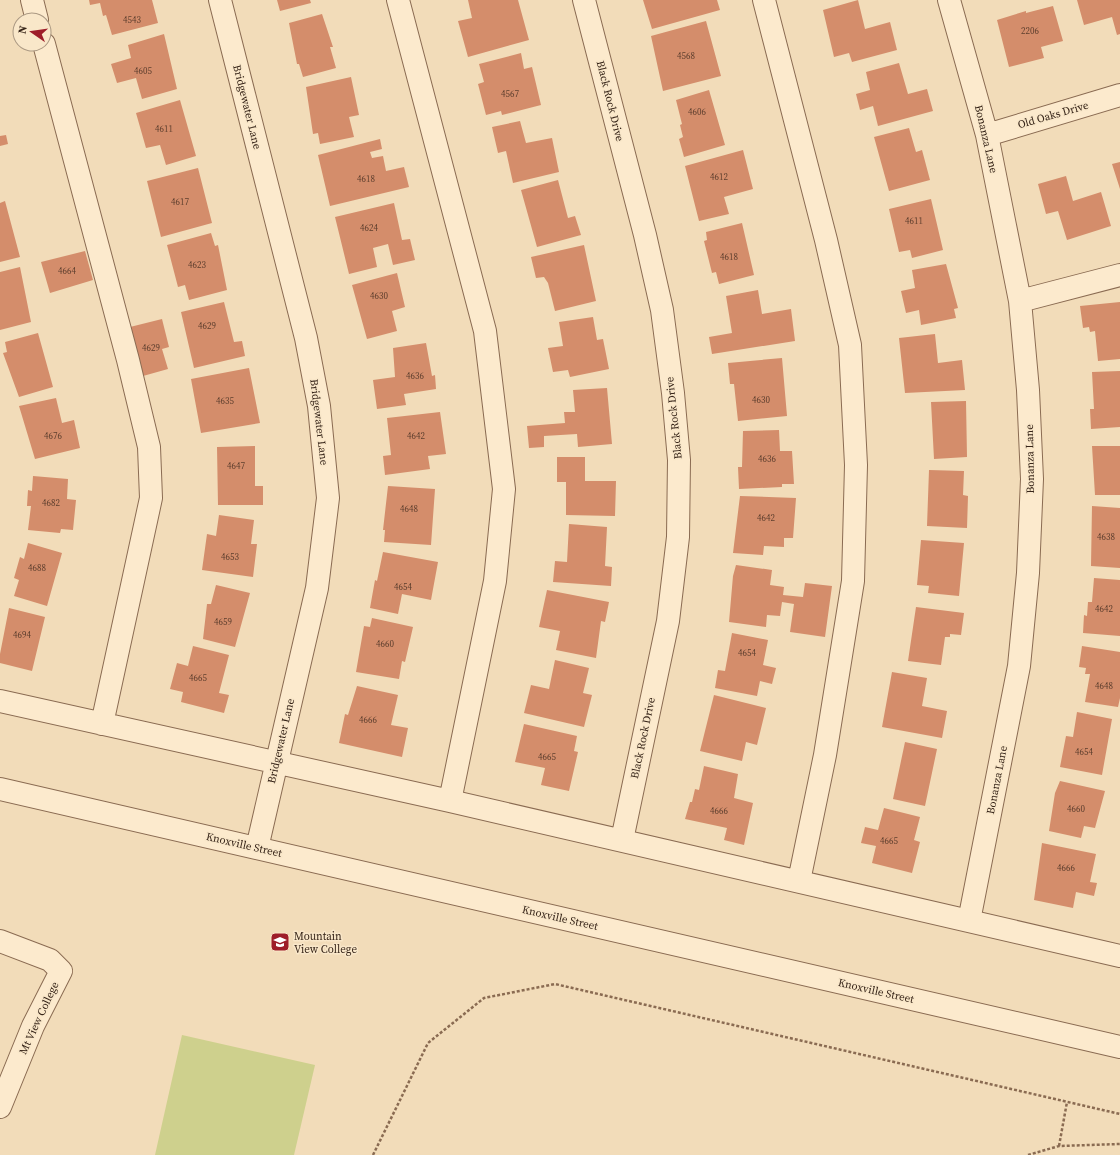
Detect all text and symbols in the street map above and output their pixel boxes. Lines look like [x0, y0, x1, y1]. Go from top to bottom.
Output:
north arrow [12, 12, 52, 52]
house number: 4543 [123, 14, 141, 26]
text: N [15, 24, 31, 35]
house number: 2206 [1021, 25, 1039, 37]
house number: 4568 [677, 50, 695, 62]
street label: Black Rock Drive [593, 59, 627, 143]
street label: Bridgewater Lane [229, 63, 265, 151]
house number: 4605 [134, 65, 152, 77]
house number: 4567 [501, 88, 519, 100]
street label: Old Oaks Drive [1016, 98, 1091, 132]
street label: Bonanza Lane [971, 104, 1001, 175]
house number: 4606 [688, 106, 706, 118]
house number: 4611 [155, 123, 173, 135]
house number: 4612 [710, 171, 728, 183]
house number: 4618 [357, 173, 375, 185]
house number: 4617 [171, 196, 189, 208]
house number: 4611 [905, 215, 923, 227]
house number: 4624 [360, 222, 378, 234]
house number: 4618 [720, 251, 738, 263]
house number: 4623 [188, 259, 206, 271]
house number: 4664 [58, 265, 76, 277]
house number: 4630 [370, 290, 388, 302]
house number: 4629 [198, 320, 216, 332]
house number: 4629 [142, 342, 160, 354]
house number: 4636 [406, 370, 424, 382]
street label: Black Rock Drive [662, 376, 686, 460]
street label: Bridgewater Lane [306, 378, 332, 466]
house number: 4630 [752, 394, 770, 406]
house number: 4635 [216, 395, 234, 407]
street label: Bonanza Lane [1022, 424, 1038, 494]
house number: 4676 [44, 430, 62, 442]
house number: 4642 [407, 430, 425, 442]
house number: 4636 [758, 453, 776, 465]
house number: 4647 [227, 460, 245, 472]
house number: 4682 [42, 497, 60, 509]
house number: 4648 [400, 503, 418, 515]
house number: 4642 [757, 512, 775, 524]
house number: 4638 [1097, 531, 1115, 543]
house number: 4653 [221, 551, 239, 563]
house number: 4688 [28, 562, 46, 574]
house number: 4654 [394, 581, 412, 593]
house number: 4642 [1095, 603, 1113, 615]
house number: 4659 [214, 616, 232, 628]
house number: 4694 [13, 629, 31, 641]
house number: 4660 [376, 638, 394, 650]
house number: 4654 [738, 647, 756, 659]
house number: 4665 [189, 672, 207, 684]
house number: 4648 [1095, 680, 1113, 692]
street label: Black Rock Drive [627, 696, 659, 780]
street label: Bridgewater Lane [264, 697, 298, 785]
house number: 4666 [359, 714, 377, 726]
street label: Bonanza Lane [983, 744, 1011, 815]
house number: 4654 [1075, 746, 1093, 758]
house number: 4665 [538, 751, 556, 763]
house number: 4660 [1067, 803, 1085, 815]
house number: 4666 [710, 805, 728, 817]
street label: Knoxville Street [205, 829, 284, 861]
house number: 4665 [880, 835, 898, 847]
house number: 4666 [1057, 862, 1075, 874]
street label: Knoxville Street [521, 902, 600, 934]
place label: Mountain View College [294, 929, 357, 957]
school or university icon: Mountain View College [269, 931, 291, 953]
street label: Knoxville Street [837, 975, 916, 1007]
street label: Mt View College [16, 979, 63, 1057]

